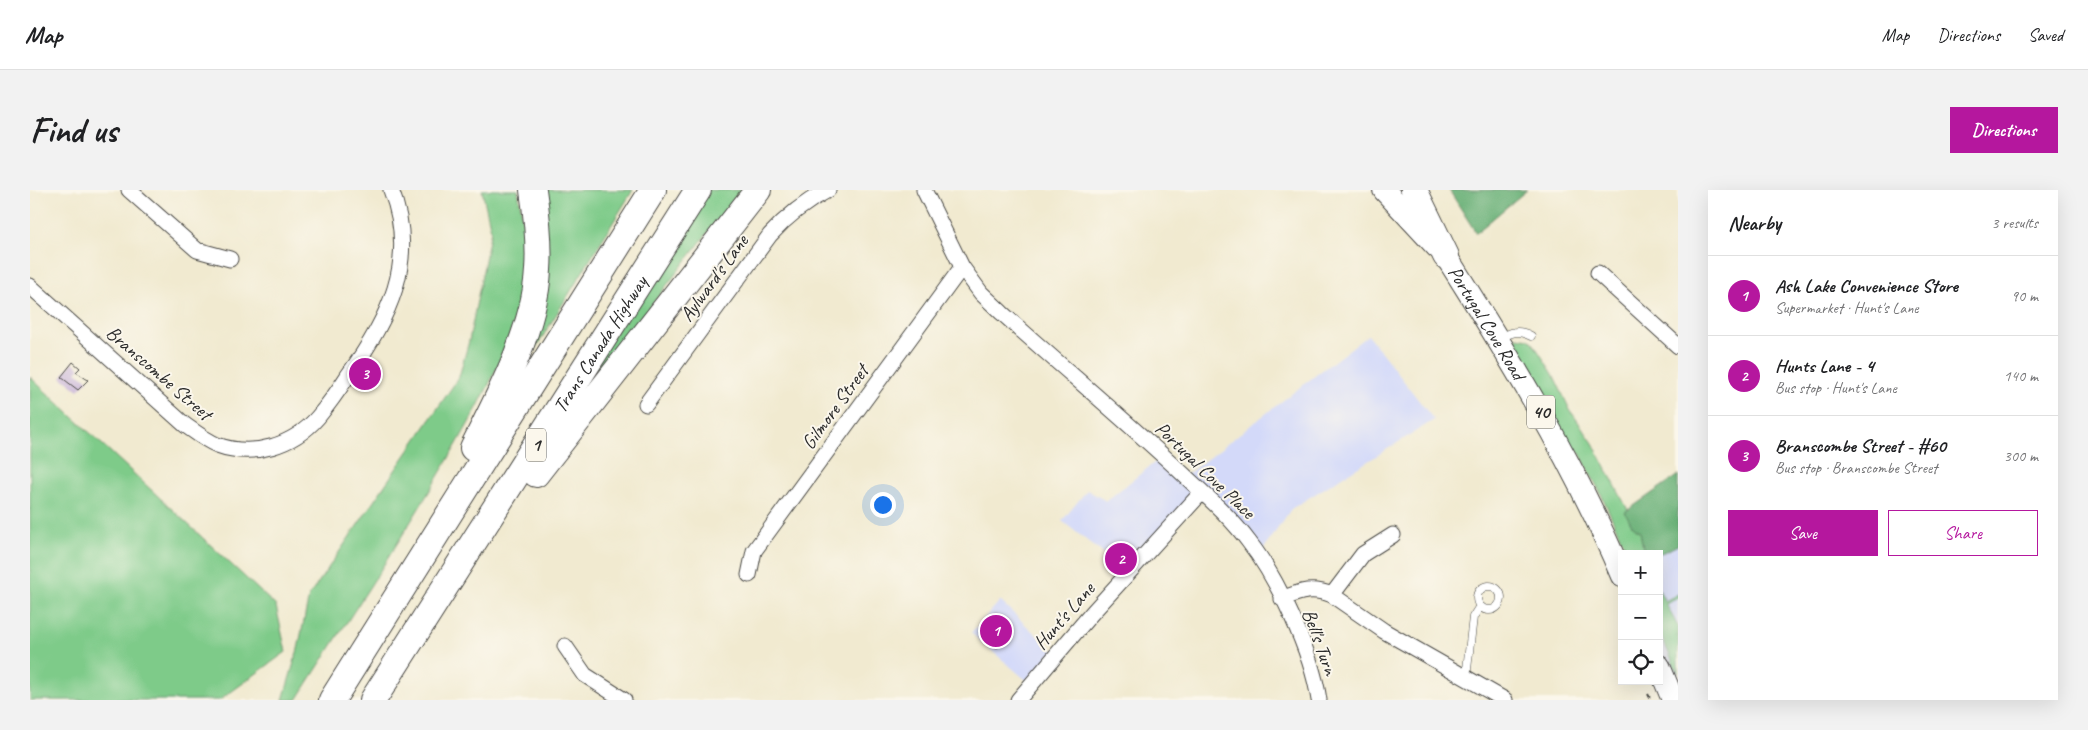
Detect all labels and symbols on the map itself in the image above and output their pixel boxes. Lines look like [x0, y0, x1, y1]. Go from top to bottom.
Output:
street label: Aylward's Lane [674, 229, 755, 326]
street label: Portugal Cove Road [1443, 261, 1533, 387]
street label: Trans Canada Highway [547, 269, 654, 417]
street label: Branscombe Street [101, 320, 220, 428]
pin: 3 [349, 355, 381, 393]
street label: Gilmore Street [796, 357, 876, 454]
road number: 40 [1527, 396, 1555, 428]
street label: Portugal Cove Place [1150, 416, 1261, 525]
road number: 1 [526, 428, 546, 462]
your location [870, 492, 896, 518]
pin: 2 [1105, 540, 1137, 578]
street label: Hunt's Lane [1028, 576, 1101, 655]
street label: Bell's Turn [1296, 605, 1344, 680]
pin: 1 [980, 612, 1012, 650]

